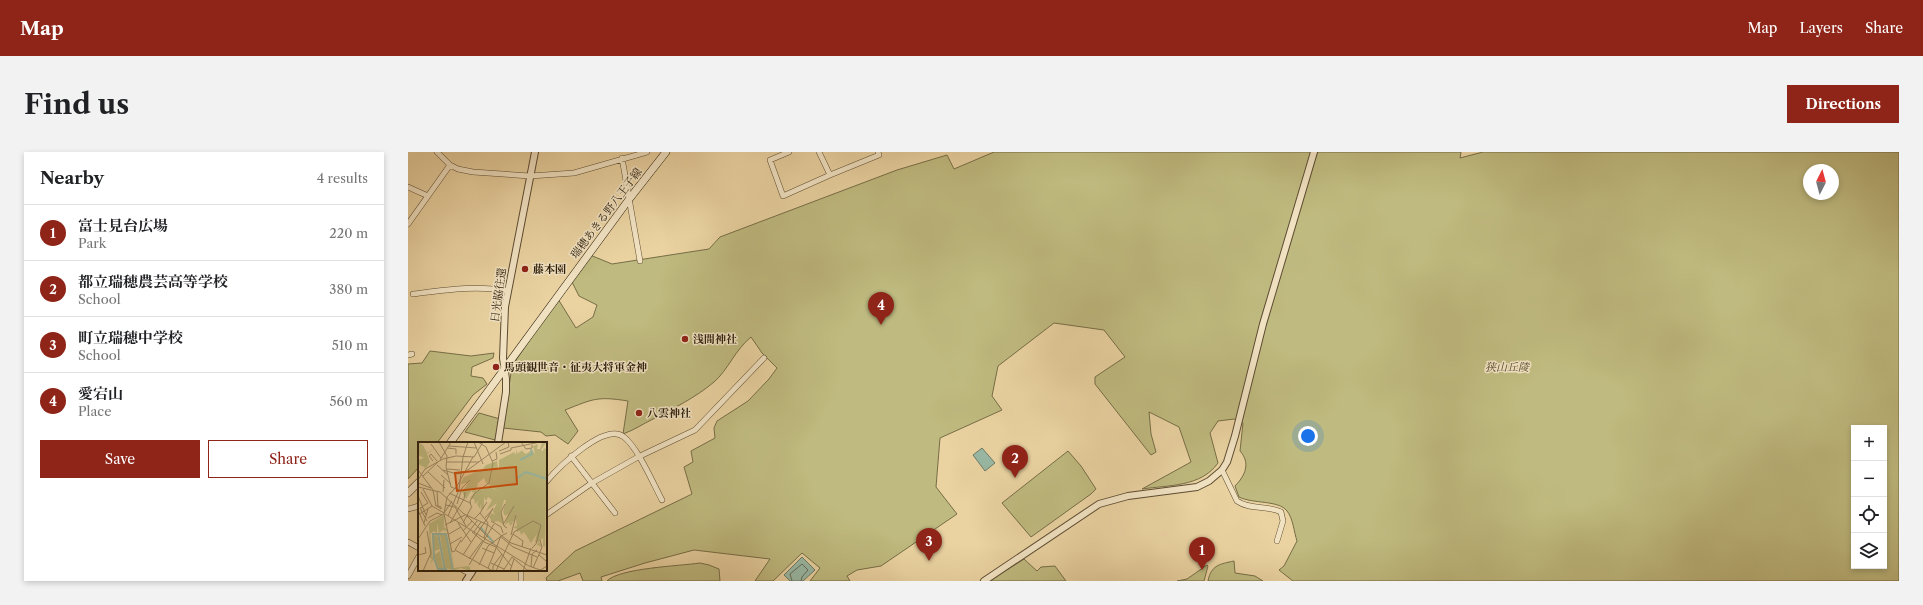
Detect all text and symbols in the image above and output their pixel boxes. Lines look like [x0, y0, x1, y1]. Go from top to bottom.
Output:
text: Map [20, 17, 64, 40]
text: Map [1747, 19, 1777, 37]
text: Layers [1799, 19, 1843, 37]
text: Share [1865, 19, 1903, 37]
button: Directions [1787, 85, 1899, 123]
text: Find us [24, 87, 129, 121]
north arrow [1803, 164, 1839, 200]
street label: 瑞穂あきる野八王子線 [567, 165, 645, 261]
text: Nearby [40, 168, 104, 188]
text: 4 results [317, 170, 368, 186]
text: 富士見台広場 [78, 216, 168, 235]
text: 1 [50, 225, 56, 241]
text: 220 m [329, 225, 368, 241]
text: Park [78, 235, 106, 251]
place label: 藤本園 [533, 262, 566, 276]
marker: 藤本園 [520, 264, 530, 274]
street label: 日光脇往還 [487, 267, 509, 323]
text: 都立瑞穂農芸高等学校 [78, 272, 228, 291]
text: 2 [49, 281, 57, 297]
text: 380 m [329, 281, 368, 297]
text: School [78, 291, 121, 307]
pin: 4 [868, 292, 894, 325]
text: 町立瑞穂中学校 [78, 328, 183, 347]
place label: 浅間神社 [693, 332, 737, 346]
marker: 浅間神社 [680, 334, 690, 344]
text: 3 [49, 337, 57, 353]
text: 510 m [332, 337, 368, 353]
text: School [78, 347, 121, 363]
place label: 馬頭観世音・征夷大将軍金神 [504, 360, 647, 374]
park label: 狭山丘陵 [1485, 360, 1531, 374]
marker: 馬頭観世音・征夷大将軍金神 [491, 362, 501, 372]
text: 愛宕山 [78, 384, 123, 403]
text: 4 [49, 393, 57, 409]
text: 560 m [330, 393, 368, 409]
text: Place [78, 403, 111, 419]
place label: 八雲神社 [647, 406, 691, 420]
marker: 八雲神社 [634, 408, 644, 418]
map controls [1851, 425, 1887, 569]
button: + [1851, 425, 1887, 461]
your location [1298, 426, 1318, 446]
button: Save [40, 440, 200, 478]
button: Share [208, 440, 368, 478]
inset map [418, 442, 547, 571]
pin: 2 [1002, 445, 1028, 478]
button: − [1851, 461, 1887, 497]
button: locate [1851, 497, 1887, 533]
pin: 3 [916, 528, 942, 561]
button: layers [1851, 533, 1887, 569]
pin: 1 [1189, 537, 1215, 570]

